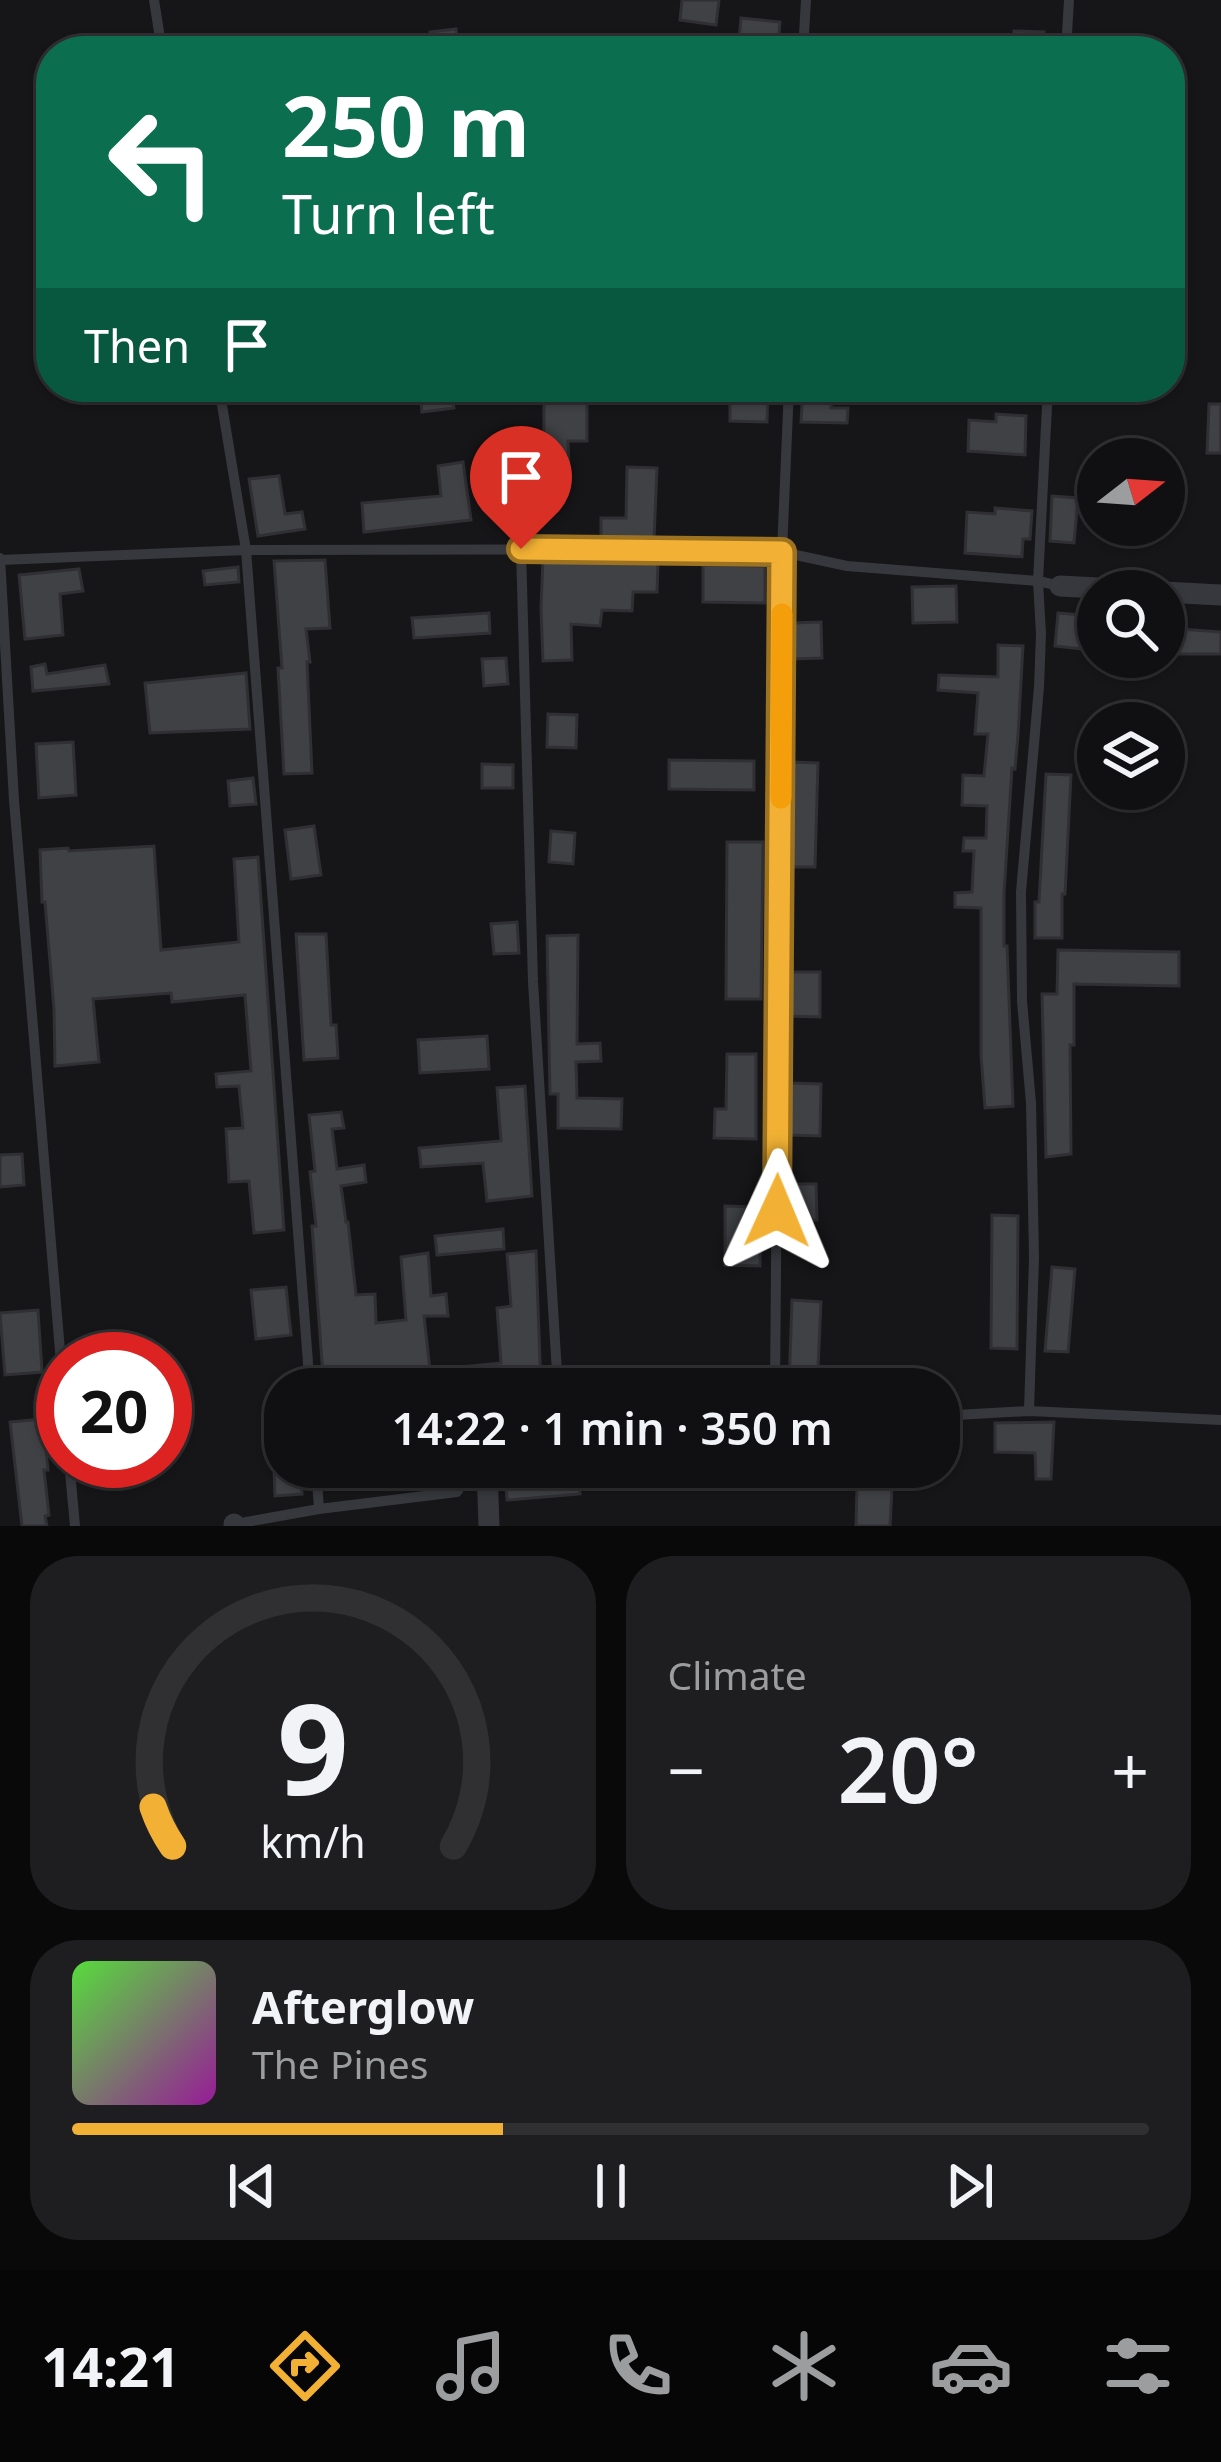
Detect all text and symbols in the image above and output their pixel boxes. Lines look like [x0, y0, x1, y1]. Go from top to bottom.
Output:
text: 250 m [282, 67, 530, 182]
icon: left [84, 84, 240, 240]
text: Turn left [282, 176, 495, 250]
icon: arrive [214, 312, 280, 378]
text: Then [84, 315, 190, 376]
pin [470, 426, 572, 549]
north arrow [1077, 438, 1185, 546]
map controls [1077, 438, 1185, 810]
icon: arrive [488, 444, 554, 510]
button: search [1077, 570, 1185, 678]
button: layers [1077, 702, 1185, 810]
position arrow [714, 1148, 840, 1274]
speed limit sign: 20 [36, 1332, 192, 1488]
text: 14:22 · 1 min · 350 m [391, 1397, 833, 1458]
text: Climate [668, 1648, 807, 1701]
text: 9 [277, 1662, 348, 1832]
text: 20° [838, 1707, 979, 1829]
text: − [668, 1724, 705, 1814]
text: + [1111, 1724, 1149, 1814]
text: km/h [260, 1812, 365, 1871]
text: Afterglow [252, 1976, 474, 2037]
text: The Pines [252, 2037, 428, 2090]
icon: previous [219, 2153, 285, 2219]
icon: pause [578, 2153, 644, 2219]
icon: next [937, 2153, 1003, 2219]
icon: directions [263, 2324, 347, 2408]
icon: music [429, 2324, 513, 2408]
icon: phone [596, 2324, 680, 2408]
icon: climate [762, 2324, 846, 2408]
icon: car [929, 2324, 1013, 2408]
icon: filters [1096, 2324, 1180, 2408]
text: 14:21 [41, 2329, 180, 2403]

